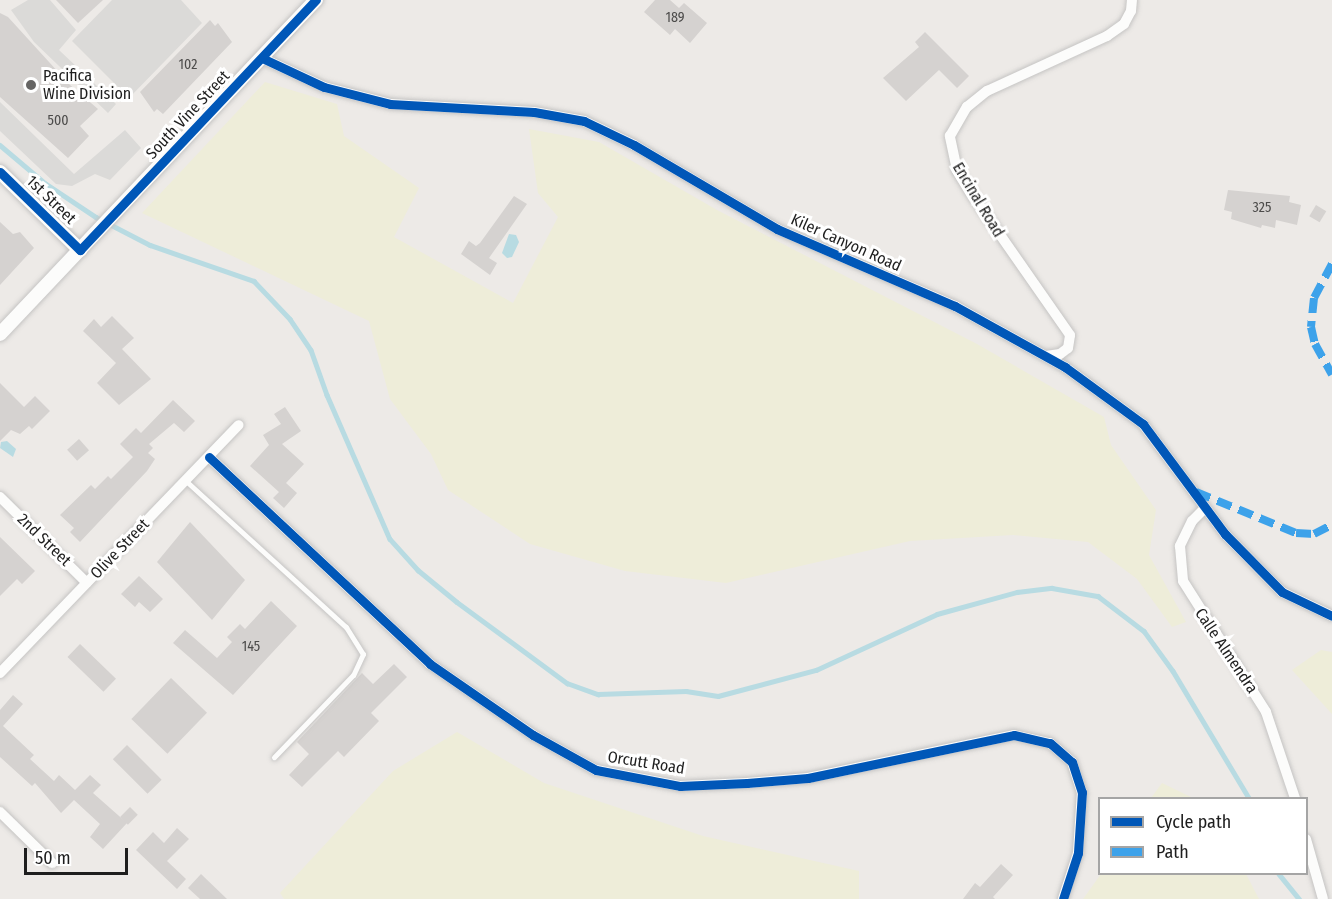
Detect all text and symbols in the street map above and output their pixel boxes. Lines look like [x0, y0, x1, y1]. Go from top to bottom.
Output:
house number: 189 [665, 10, 685, 26]
house number: 102 [179, 57, 197, 73]
place label: Pacifica Wine Division [43, 66, 131, 104]
street label: South Vine Street [142, 67, 234, 163]
marker: Pacifica Wine Division [24, 78, 38, 92]
house number: 500 [47, 113, 69, 129]
street label: Encinal Road [948, 159, 1008, 241]
street label: 1st Street [22, 172, 80, 228]
house number: 325 [1253, 200, 1271, 216]
street label: Kiler Canyon Road [788, 210, 904, 276]
street label: 2nd Street [13, 510, 75, 570]
street label: Olive Street [87, 515, 153, 583]
street label: Calle Almendra [1191, 605, 1261, 697]
house number: 145 [242, 639, 260, 655]
street label: Orcutt Road [606, 747, 686, 779]
legend [1098, 797, 1308, 875]
text: Cycle path [1156, 811, 1231, 833]
scale bar [27, 836, 130, 874]
text: Path [1156, 841, 1189, 863]
text: 50 m [35, 847, 71, 869]

